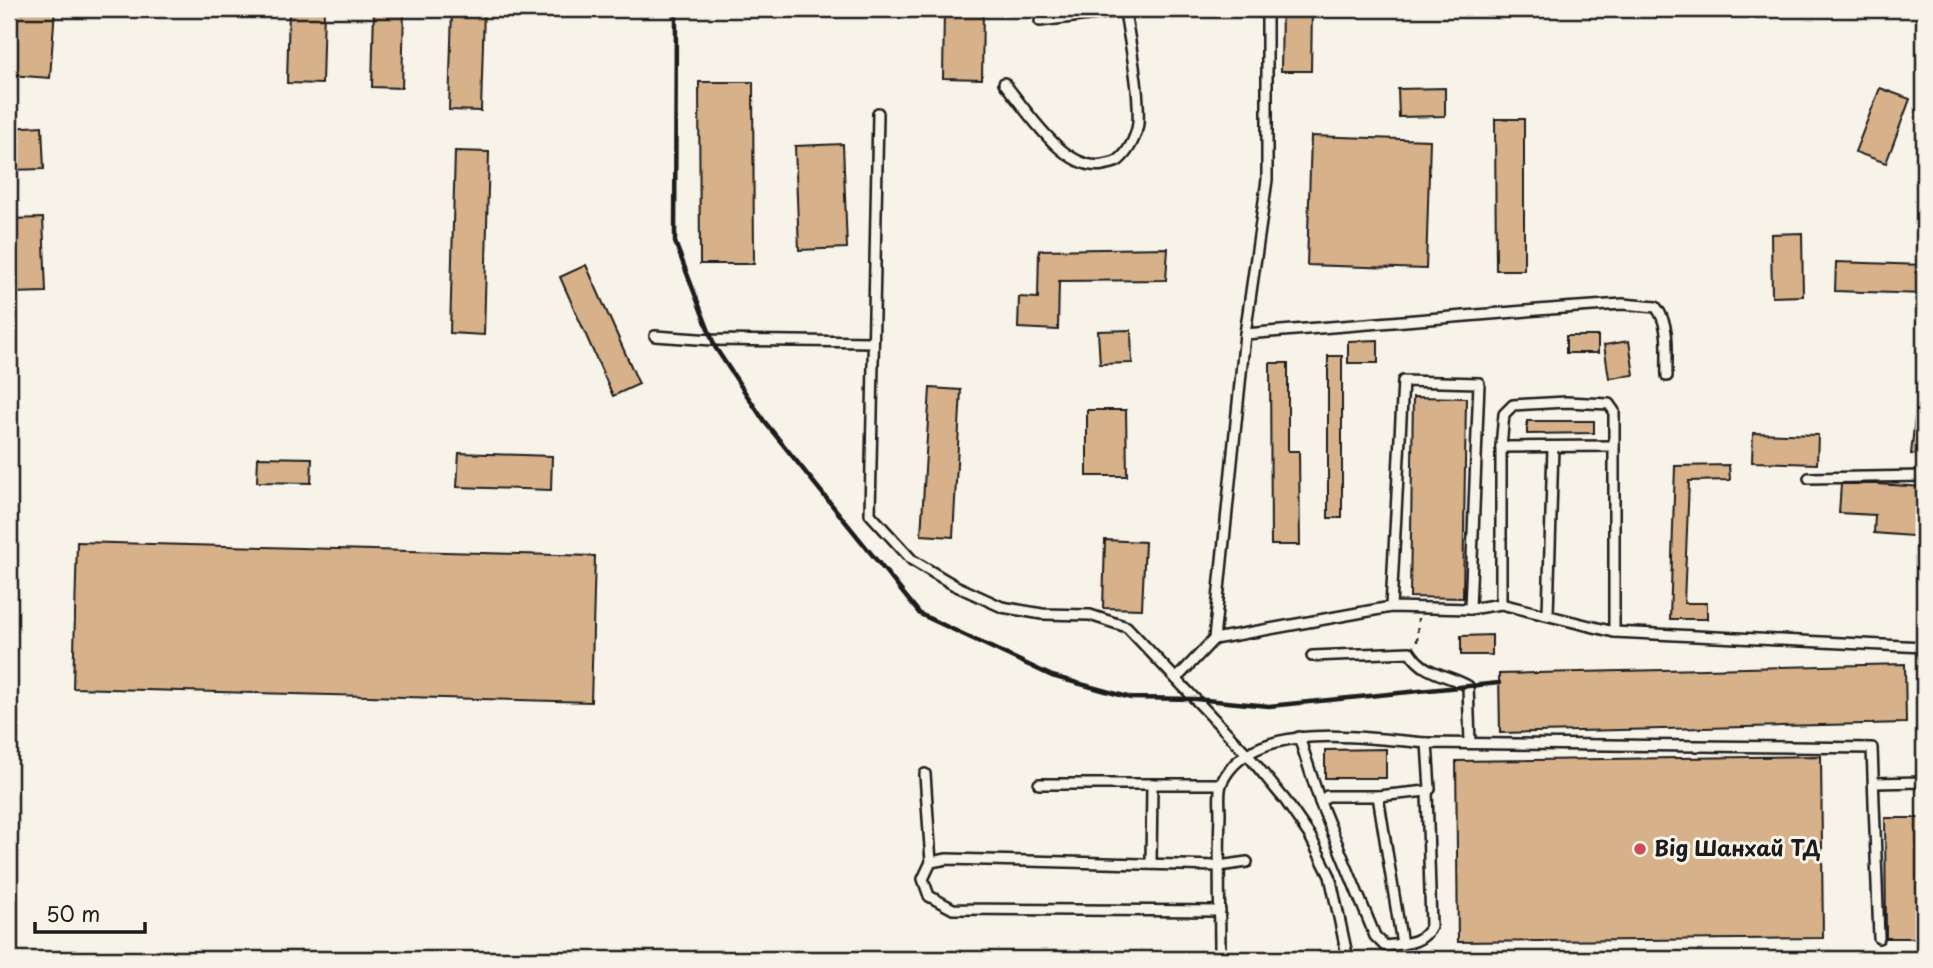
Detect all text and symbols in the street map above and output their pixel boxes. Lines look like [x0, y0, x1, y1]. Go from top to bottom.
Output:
place label: Big Шанхай ТД [1654, 831, 1820, 863]
marker: Big Шанхай ТД [1632, 841, 1648, 857]
scale bar [35, 891, 145, 935]
text: 50 m [46, 897, 100, 929]

